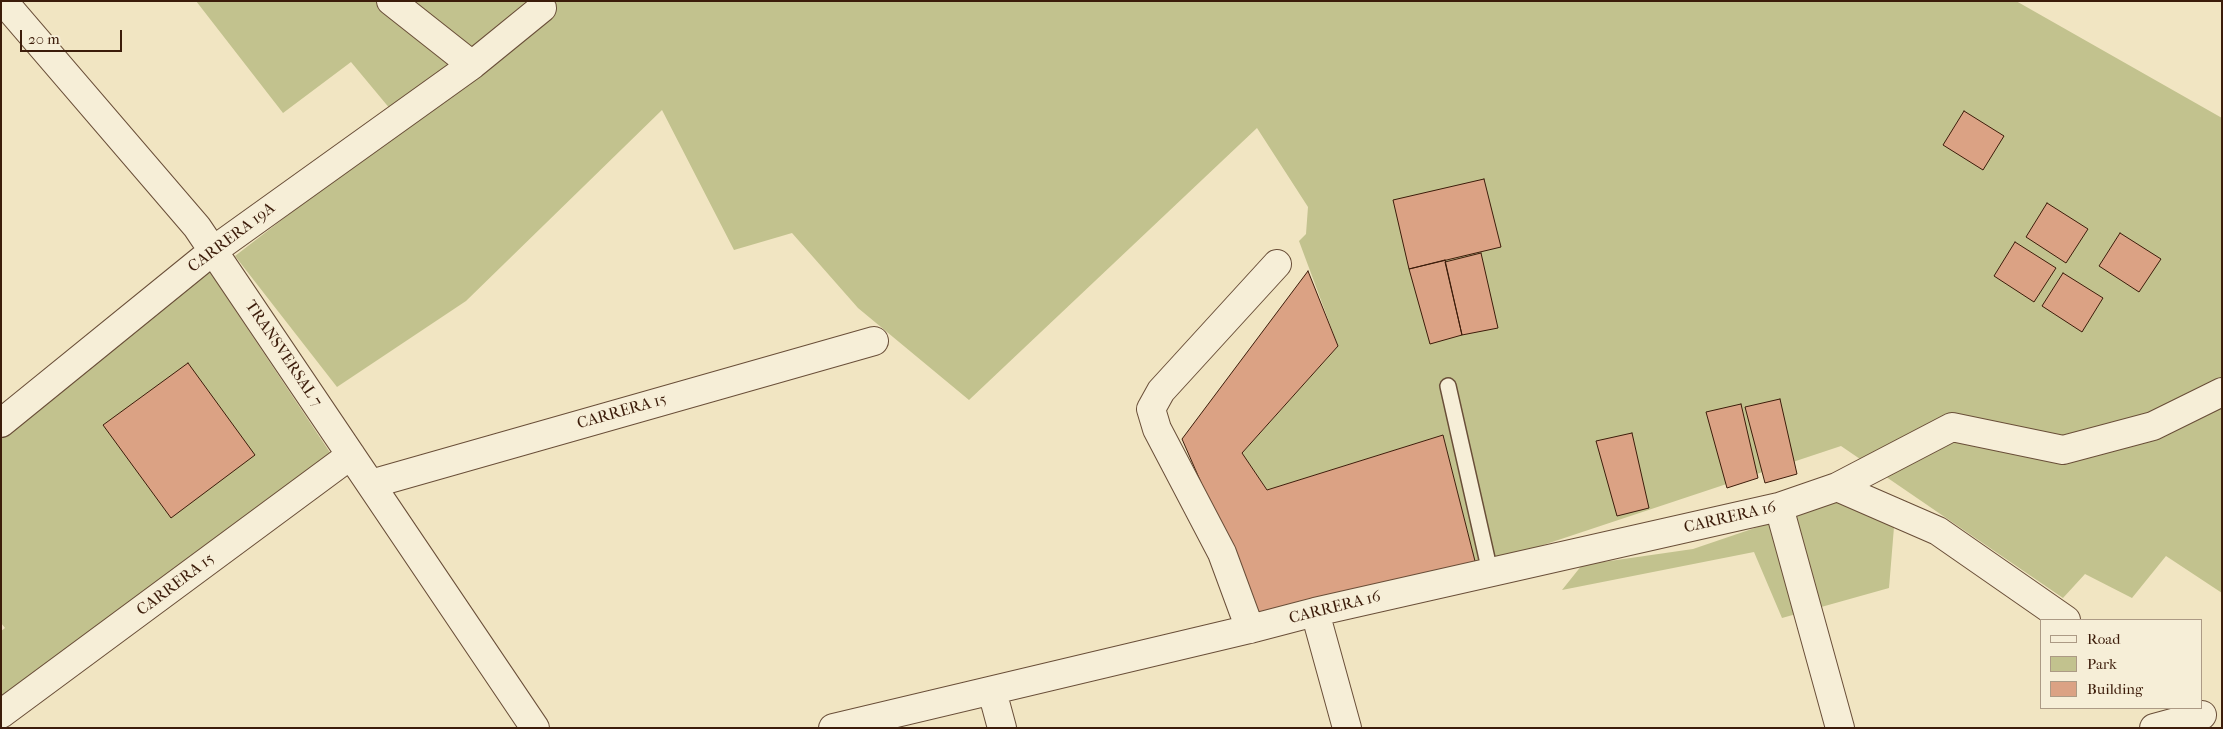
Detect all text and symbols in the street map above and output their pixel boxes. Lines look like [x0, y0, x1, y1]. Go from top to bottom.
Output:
scale bar [22, 20, 125, 52]
text: 20 m [28, 30, 60, 48]
street label: CARRERA 19A [185, 199, 279, 277]
street label: TRANSVERSAL 7 [240, 297, 326, 411]
street label: CARRERA 15 [575, 390, 669, 434]
street label: CARRERA 16 [1682, 498, 1778, 538]
street label: CARRERA 15 [133, 550, 219, 620]
street label: CARRERA 16 [1287, 587, 1383, 629]
legend [2040, 619, 2203, 709]
text: Road [2087, 630, 2120, 648]
text: Park [2087, 655, 2117, 673]
text: Building [2087, 680, 2143, 698]

